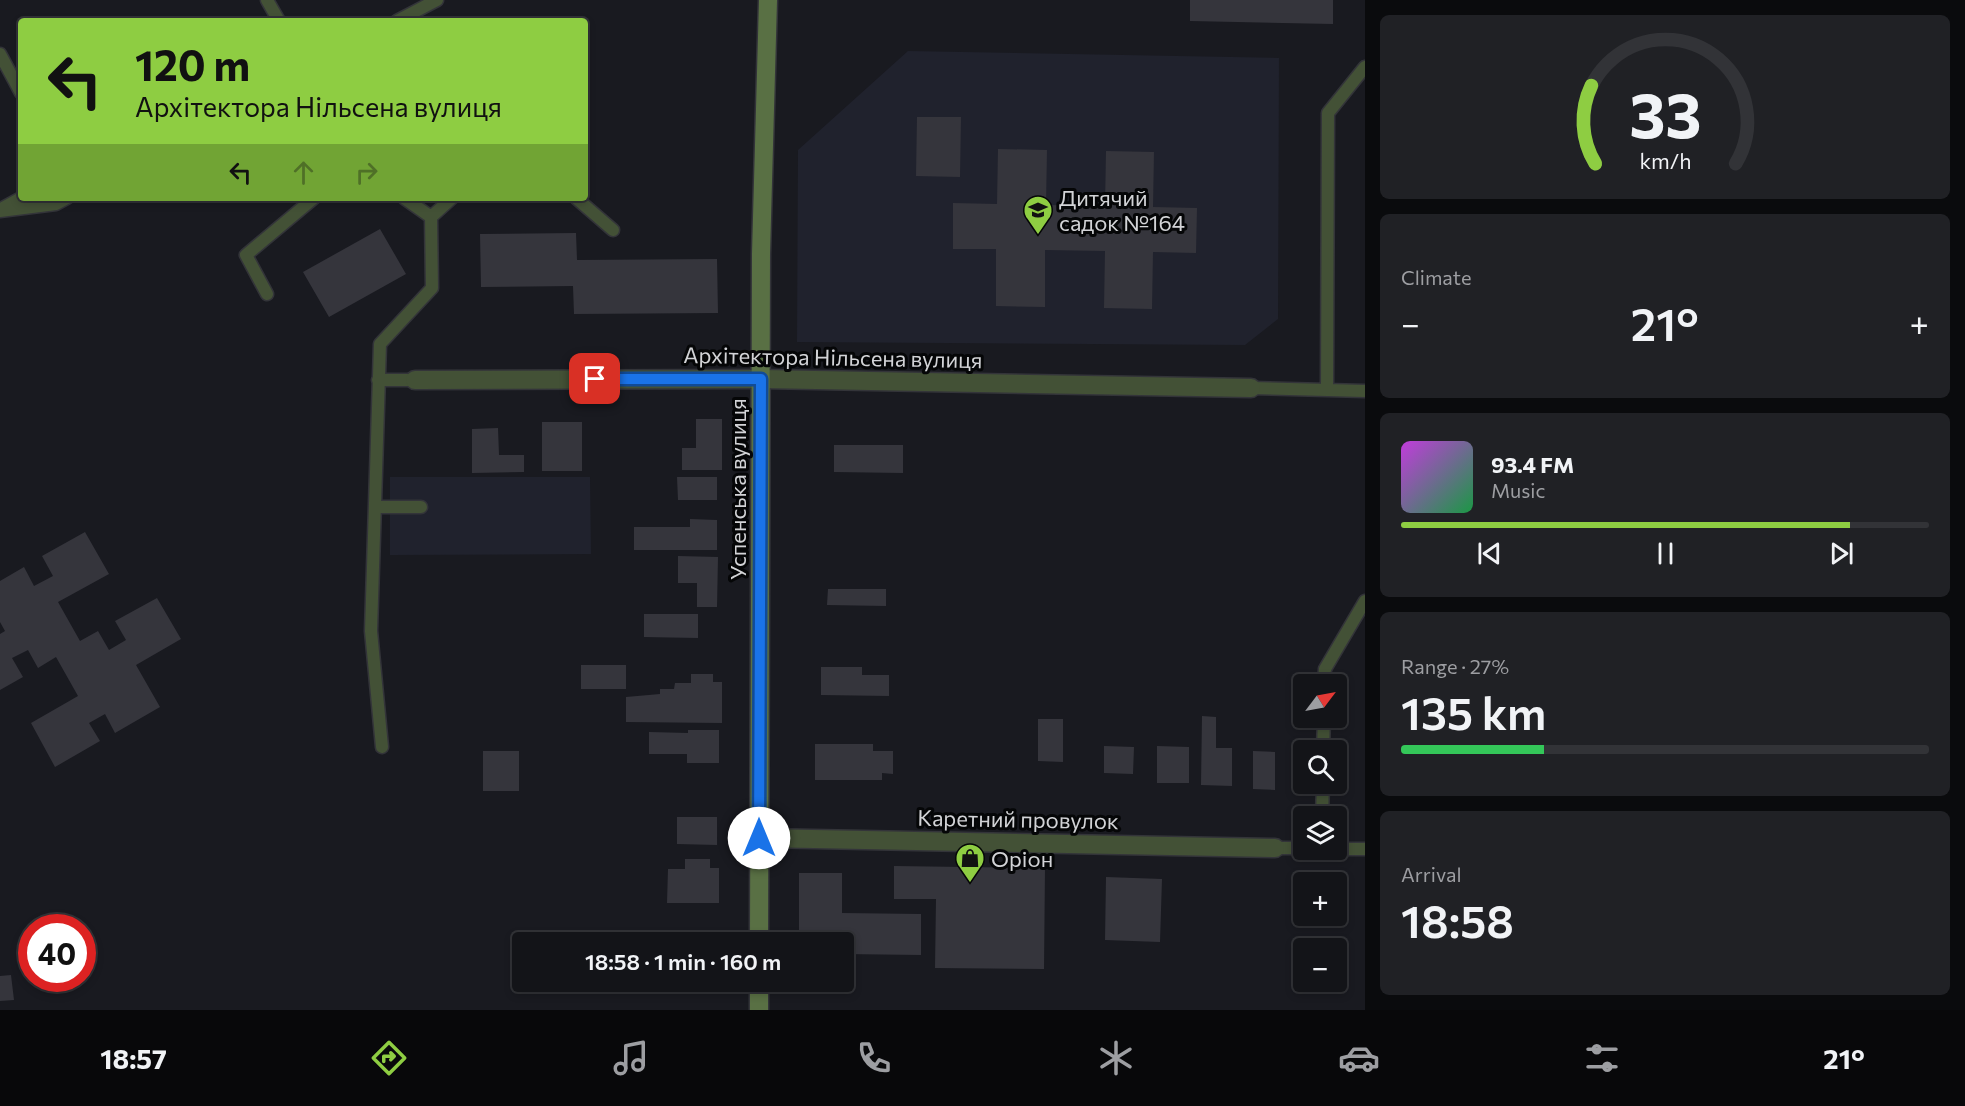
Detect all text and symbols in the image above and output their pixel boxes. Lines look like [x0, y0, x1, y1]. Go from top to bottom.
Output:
text: 120 m [135, 38, 250, 90]
icon: left [36, 42, 114, 120]
text: 33 [1629, 75, 1701, 151]
text: Архітектора Нільсена вулиця [135, 90, 502, 123]
text: km/h [1639, 147, 1691, 173]
icon: left [224, 156, 257, 189]
icon: ahead [287, 156, 320, 189]
icon: right [350, 156, 383, 189]
place label: Дитячий садок №164 [1059, 184, 1185, 236]
school or university icon: Дитячий садок №164 [1022, 194, 1054, 236]
text: Climate [1401, 265, 1471, 289]
text: 21° [1631, 295, 1699, 350]
text: − [1401, 302, 1420, 343]
text: + [1910, 302, 1929, 343]
street label: Архітектора Нільсена вулиця [683, 341, 983, 373]
pin [569, 353, 620, 404]
icon: arrive [578, 362, 611, 395]
street label: Успенська вулиця [724, 398, 751, 580]
text: 93.4 FM [1491, 451, 1574, 478]
text: Music [1491, 478, 1545, 502]
icon: previous [1473, 537, 1506, 570]
icon: pause [1649, 537, 1682, 570]
icon: next [1825, 537, 1858, 570]
text: Range · 27% [1401, 654, 1509, 678]
north arrow [1293, 674, 1347, 728]
map controls [1293, 674, 1347, 992]
text: 135 km [1401, 684, 1546, 739]
button: search [1293, 740, 1347, 794]
street label: Каретний провулок [917, 804, 1119, 834]
position arrow [727, 806, 791, 870]
button: layers [1293, 806, 1347, 860]
shop icon: Оріон [954, 842, 986, 884]
place label: Оріон [991, 845, 1053, 872]
text: Arrival [1401, 862, 1462, 886]
button: + [1293, 872, 1347, 926]
text: 18:58 [1401, 892, 1514, 947]
speed limit sign: 40 [18, 914, 96, 992]
button: − [1293, 938, 1347, 992]
text: 18:58 · 1 min · 160 m [585, 948, 781, 975]
icon: directions [368, 1037, 410, 1079]
icon: music [610, 1037, 652, 1079]
icon: phone [853, 1037, 895, 1079]
icon: climate [1095, 1037, 1137, 1079]
icon: car [1338, 1037, 1380, 1079]
icon: filters [1581, 1037, 1623, 1079]
text: 18:57 [100, 1042, 167, 1075]
text: 21° [1823, 1042, 1865, 1075]

